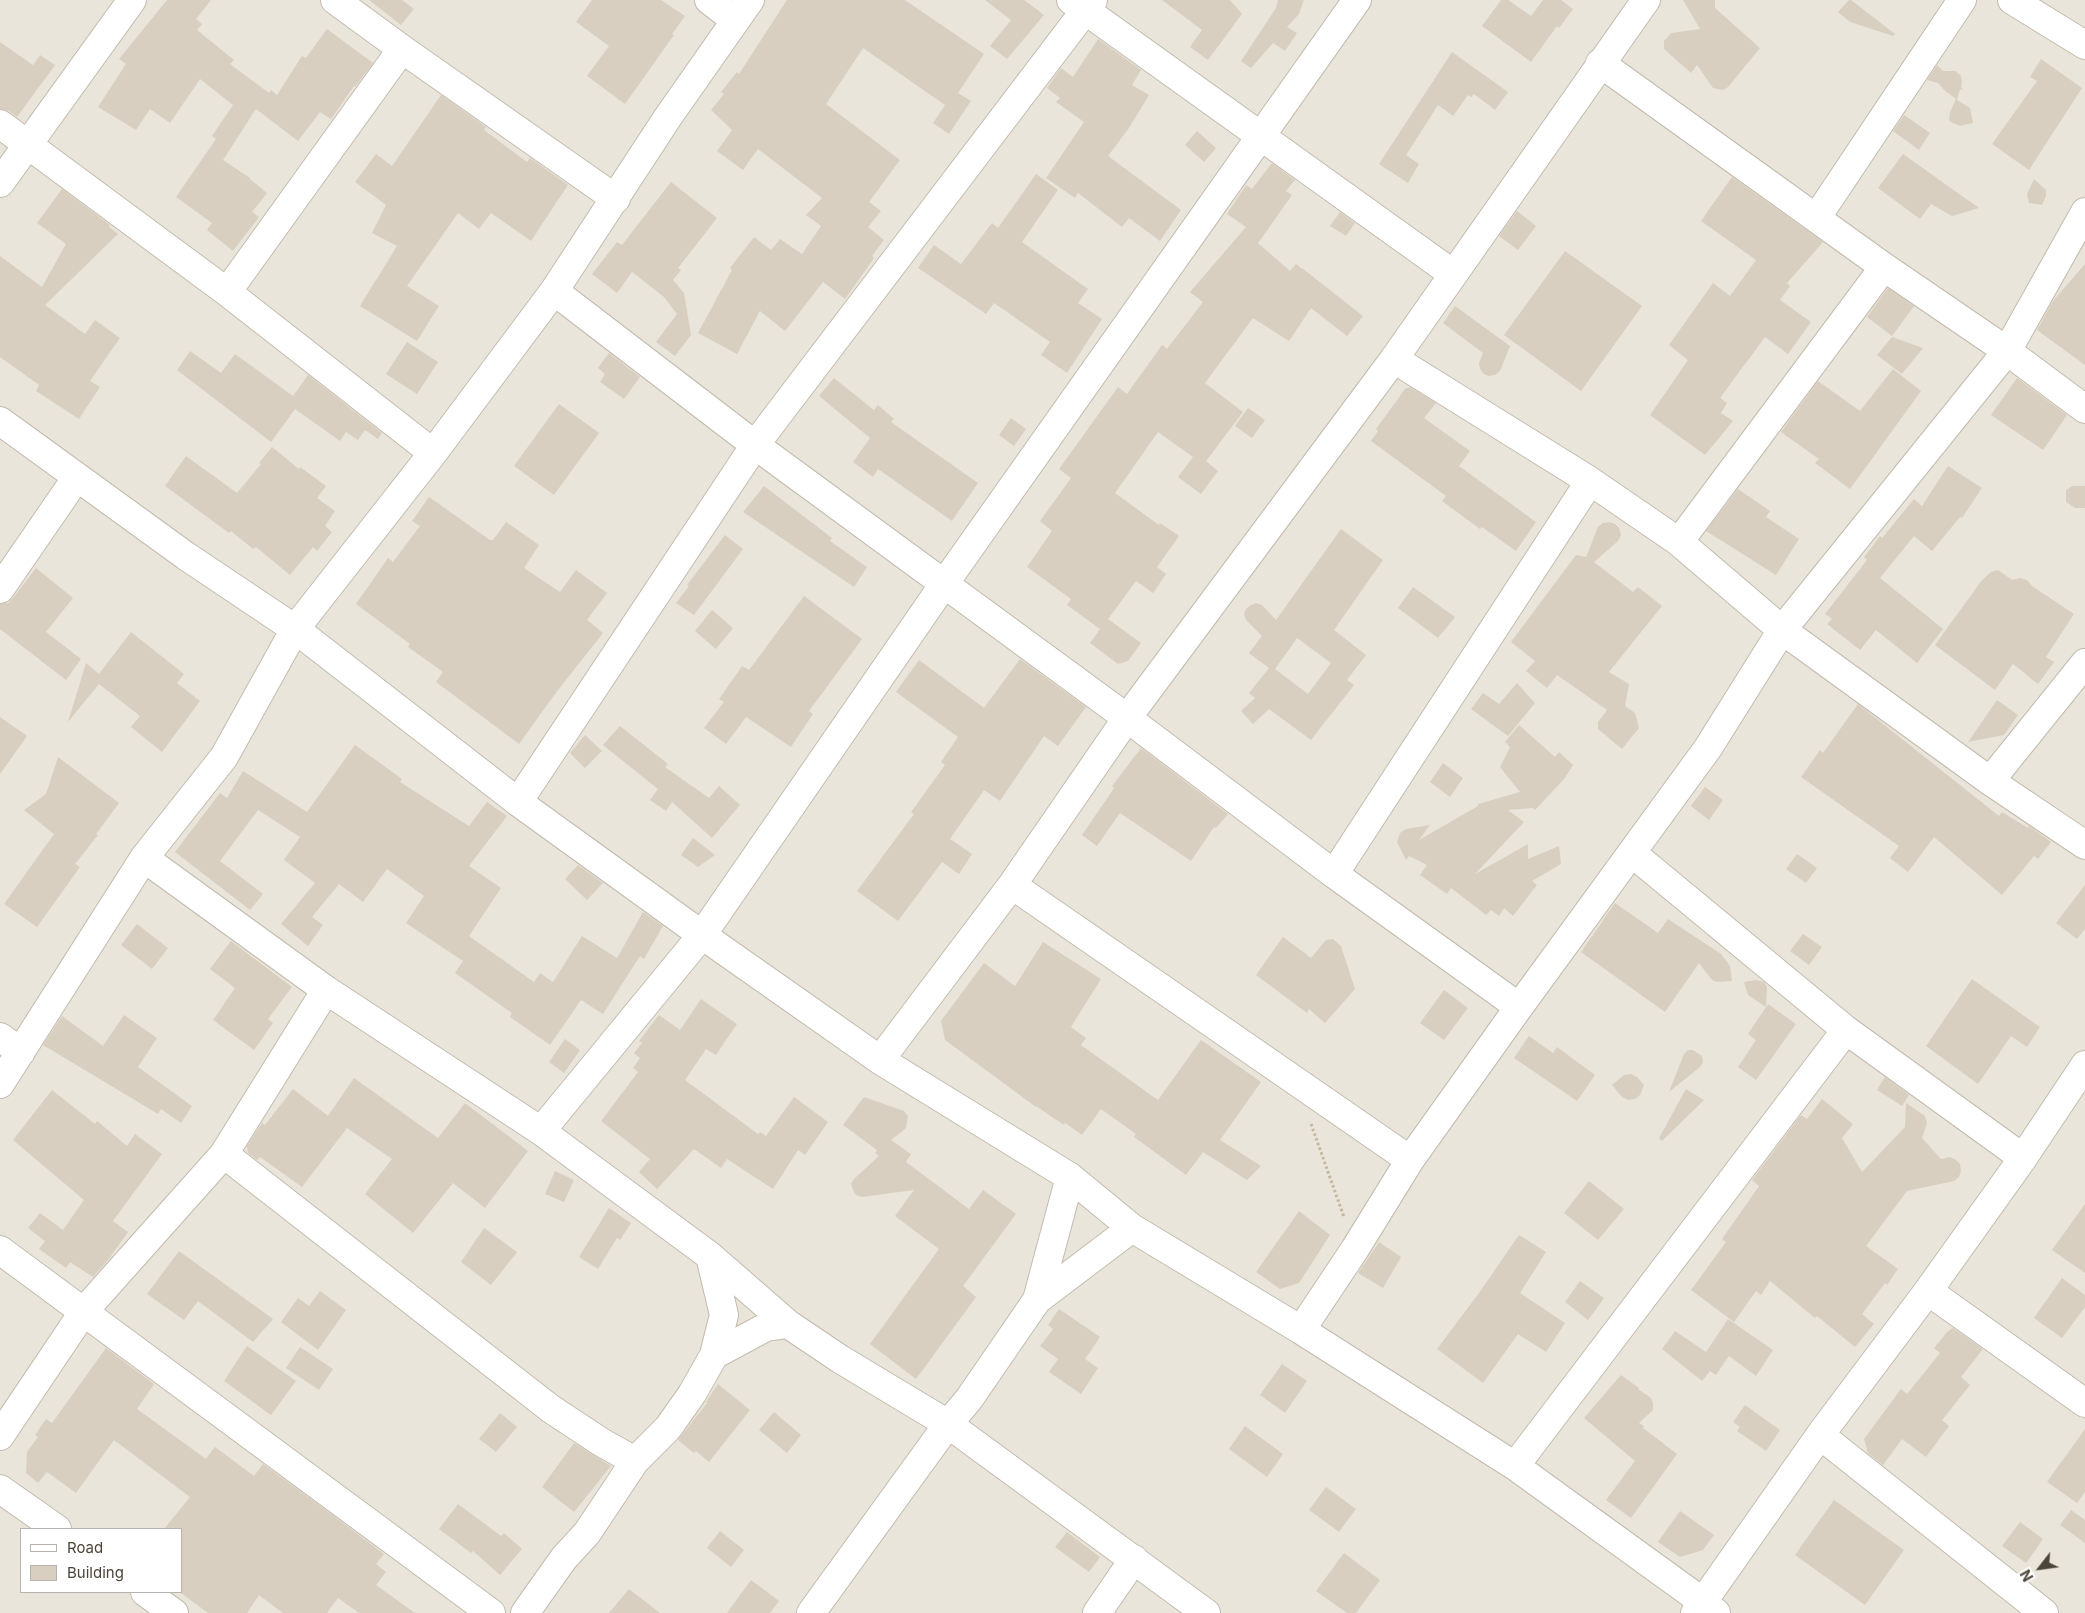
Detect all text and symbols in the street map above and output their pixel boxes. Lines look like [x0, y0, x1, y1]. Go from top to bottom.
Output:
legend [20, 1528, 182, 1593]
text: Road [67, 1538, 103, 1557]
north arrow [2015, 1543, 2065, 1593]
text: Building [67, 1563, 124, 1582]
text: N [2017, 1567, 2037, 1585]

